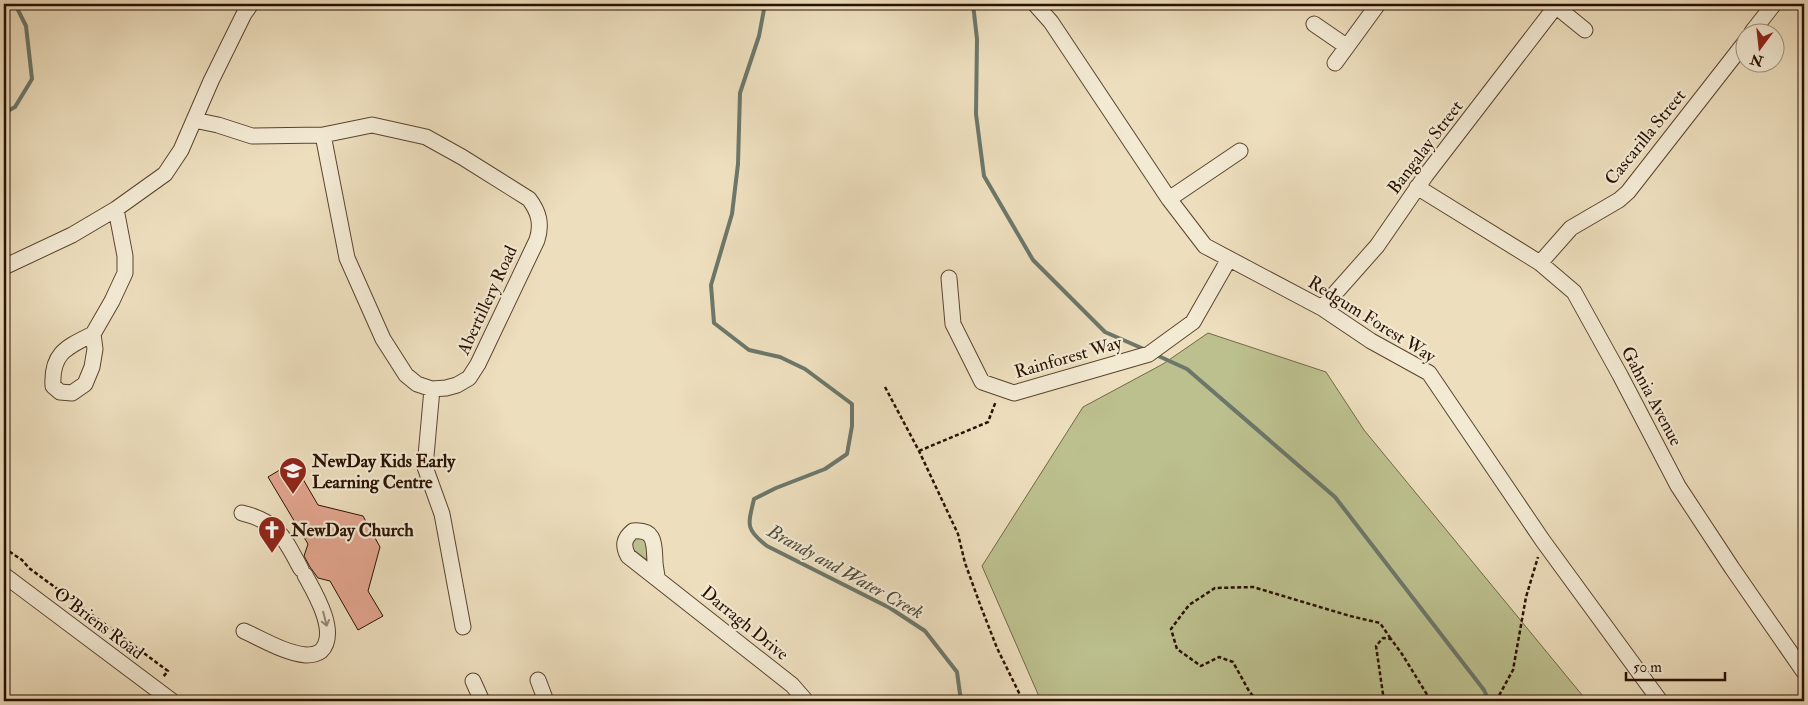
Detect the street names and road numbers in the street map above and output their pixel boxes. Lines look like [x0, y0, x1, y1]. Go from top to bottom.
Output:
street label: Cascarilla Street [1600, 85, 1691, 190]
street label: Bangalay Street [1383, 96, 1468, 199]
street label: Abertillery Road [452, 242, 523, 359]
street label: Redgum Forest Way [1303, 271, 1441, 369]
street label: Rainforest Way [1012, 331, 1126, 384]
street label: Gahnia Avenue [1616, 343, 1688, 450]
street label: Darragh Drive [696, 581, 794, 666]
street label: O'Briens Road [49, 582, 148, 665]

